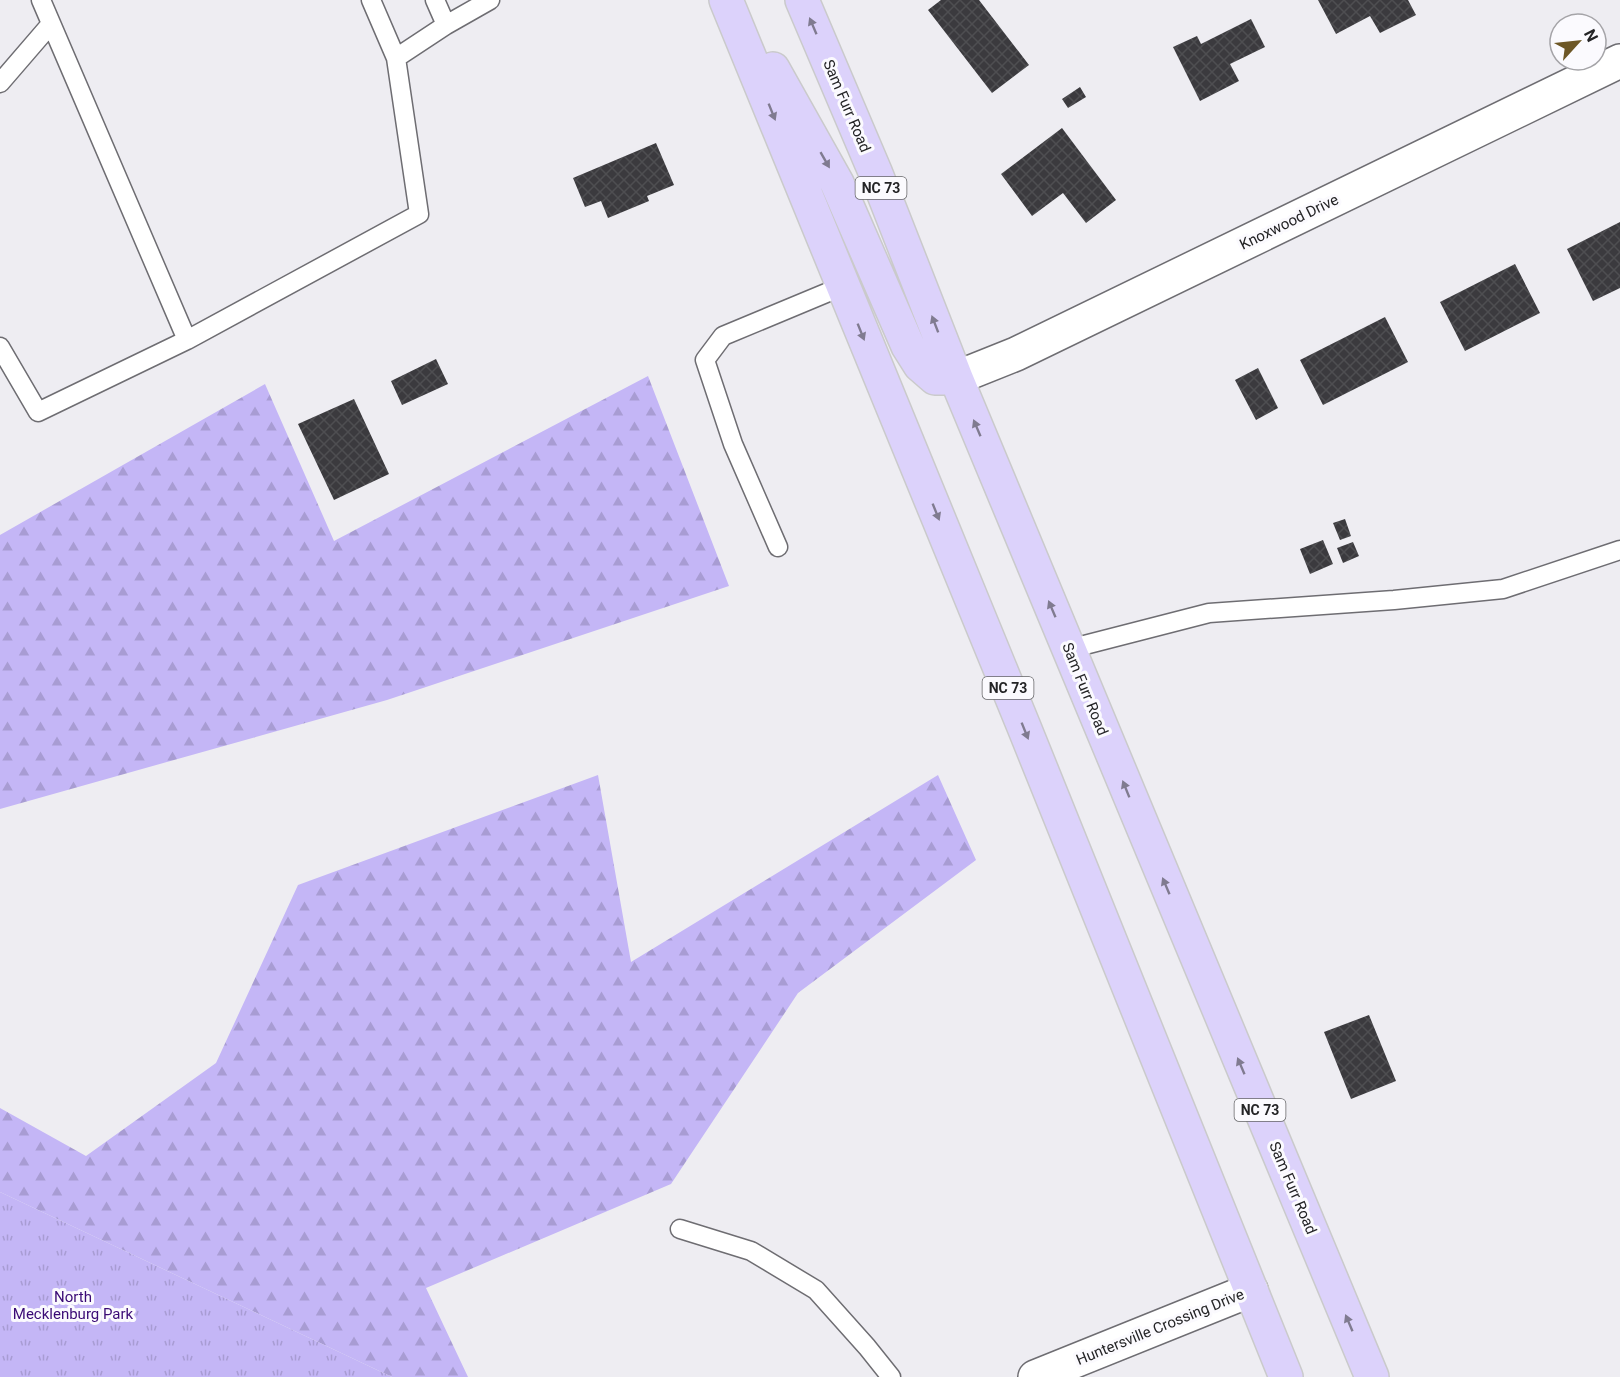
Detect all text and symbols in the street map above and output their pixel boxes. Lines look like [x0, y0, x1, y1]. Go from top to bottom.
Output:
north arrow [1548, 12, 1608, 72]
one-way arrow [808, 17, 818, 35]
text: N [1580, 26, 1602, 45]
street label: Sam Furr Road [819, 57, 875, 155]
one-way arrow [767, 104, 777, 122]
one-way arrow [819, 152, 830, 168]
road number: NC 73 [856, 177, 906, 199]
street label: Knoxwood Drive [1237, 190, 1341, 254]
one-way arrow [929, 314, 939, 332]
one-way arrow [856, 323, 866, 341]
one-way arrow [972, 419, 982, 437]
one-way arrow [932, 503, 941, 521]
one-way arrow [1047, 599, 1057, 617]
street label: Sam Furr Road [1058, 640, 1112, 738]
road number: NC 73 [982, 677, 1034, 699]
one-way arrow [1020, 723, 1030, 741]
one-way arrow [1121, 779, 1131, 797]
one-way arrow [1161, 876, 1171, 894]
one-way arrow [1237, 1057, 1246, 1074]
road number: NC 73 [1234, 1099, 1286, 1121]
street label: Sam Furr Road [1265, 1139, 1321, 1237]
street label: Huntersville Crossing Drive [1073, 1285, 1247, 1369]
park label: North Mecklenburg Park [13, 1288, 134, 1323]
one-way arrow [1344, 1314, 1353, 1332]

